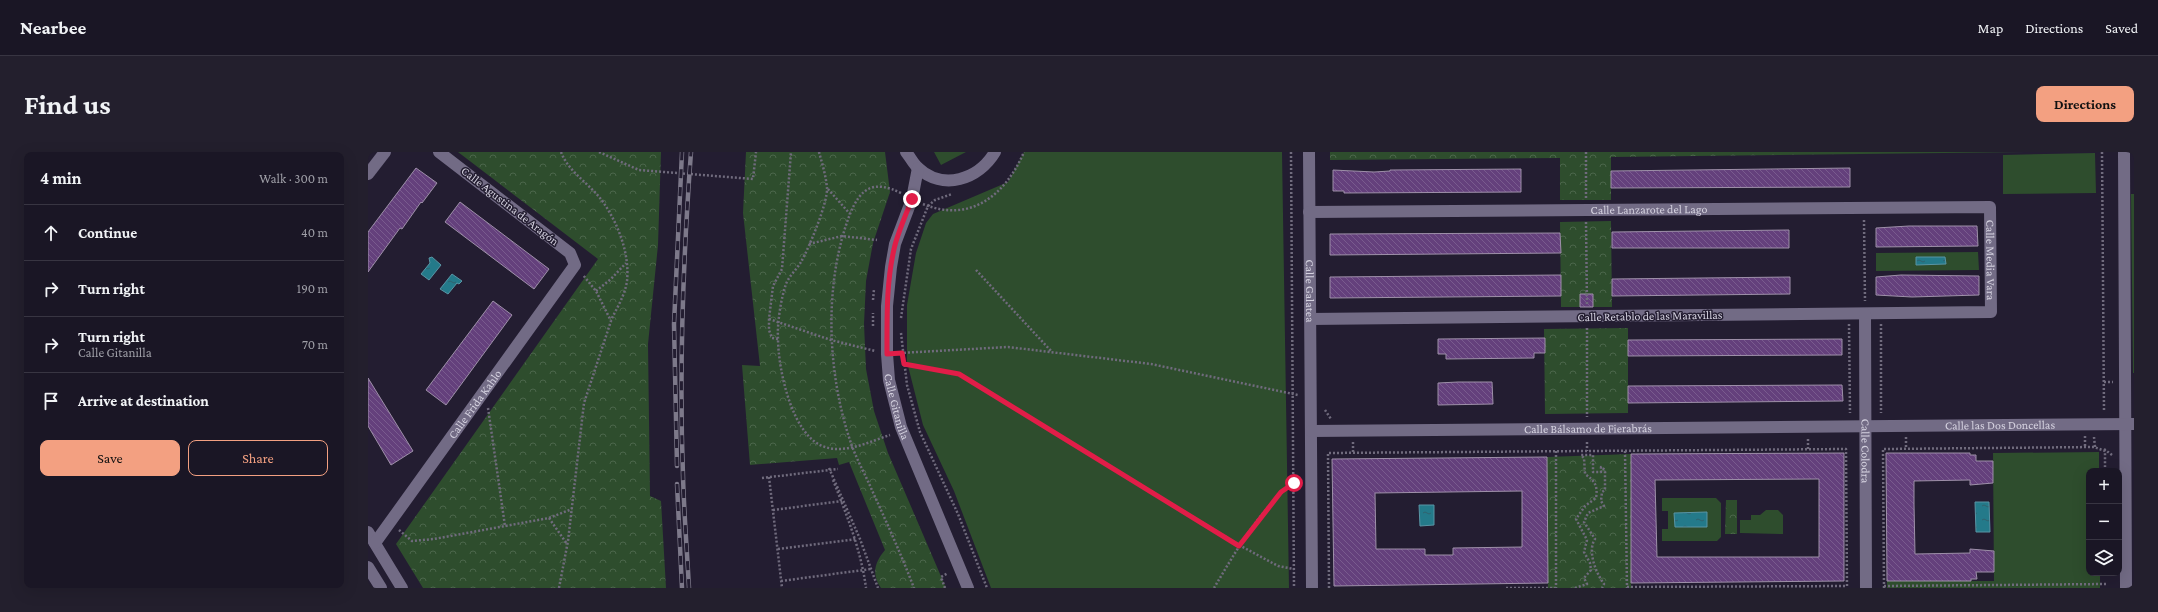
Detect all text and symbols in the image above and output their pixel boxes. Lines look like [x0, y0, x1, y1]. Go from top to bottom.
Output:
text: Nearbee [20, 17, 86, 38]
text: Map [1978, 20, 2003, 36]
text: Directions [2025, 20, 2083, 36]
text: Saved [2105, 20, 2138, 36]
button: Directions [2036, 86, 2134, 122]
text: Find us [24, 89, 111, 120]
street label: Calle Agustina de Aragón [458, 164, 562, 249]
text: 4 min [40, 169, 82, 188]
text: Walk · 300 m [259, 171, 328, 186]
route end [903, 190, 921, 208]
street label: Calle Lanzarote del Lago [1591, 202, 1707, 217]
street label: Calle Media Vara [1983, 220, 1998, 301]
icon: ahead [40, 222, 62, 244]
text: Continue [78, 225, 137, 241]
text: 40 m [301, 225, 328, 240]
street label: Calle Galatea [1303, 259, 1317, 323]
icon: right [40, 278, 62, 300]
text: Turn right [78, 281, 145, 297]
text: 190 m [297, 281, 328, 296]
street label: Calle Retablo de las Maravillas [1577, 308, 1723, 324]
text: Turn right [78, 329, 145, 345]
icon: right [40, 334, 62, 356]
text: 70 m [302, 337, 328, 352]
text: Calle Gitanilla [78, 345, 152, 360]
street label: Calle Frida Kahlo [445, 367, 504, 441]
street label: Calle Gitanilla [882, 373, 913, 442]
icon: arrive [40, 390, 62, 412]
text: Arrive at destination [78, 393, 209, 409]
street label: Calle las Dos Doncellas [1945, 418, 2055, 433]
street label: Calle Colodra [1858, 419, 1873, 484]
street label: Calle Bálsamo de Fierabrás [1524, 421, 1652, 436]
button: Save [40, 440, 180, 476]
button: Share [188, 440, 328, 476]
map controls [2086, 468, 2122, 576]
button: + [2086, 468, 2122, 504]
route start [1285, 474, 1303, 492]
button: − [2086, 504, 2122, 540]
button: layers [2086, 540, 2122, 576]

